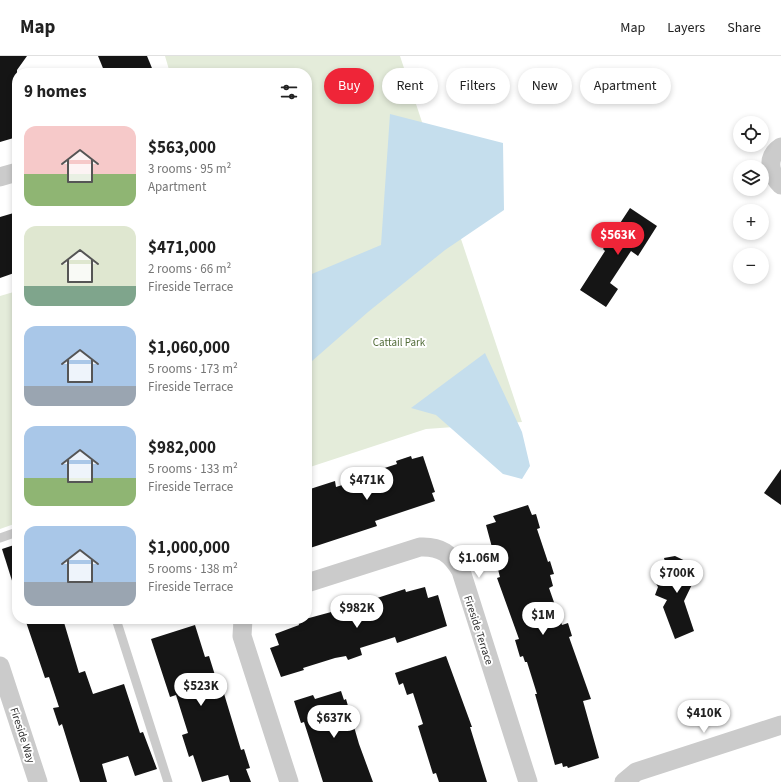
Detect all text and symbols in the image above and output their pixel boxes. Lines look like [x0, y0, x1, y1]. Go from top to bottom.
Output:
text: Map [20, 14, 55, 41]
text: Map [620, 18, 645, 38]
text: Layers [667, 18, 705, 38]
text: Share [727, 18, 761, 38]
chip: Buy [324, 68, 374, 104]
chip: Rent [382, 68, 438, 104]
chip: Filters [446, 68, 510, 104]
chip: New [518, 68, 572, 104]
chip: Apartment [580, 68, 671, 104]
text: 9 homes [24, 80, 86, 104]
icon: filters [278, 81, 300, 103]
map controls [733, 116, 769, 284]
button: locate [733, 116, 769, 152]
text: $563,000 [148, 136, 216, 160]
icon: home [56, 142, 104, 190]
text: 3 rooms · 95 m² [148, 160, 231, 178]
button: layers [733, 160, 769, 196]
text: Apartment [148, 178, 206, 196]
button: + [733, 204, 769, 240]
pin: $563K [590, 222, 646, 256]
text: $563K [600, 226, 636, 244]
text: $471,000 [148, 236, 216, 260]
icon: home [56, 242, 104, 290]
button: − [733, 248, 769, 284]
text: 2 rooms · 66 m² [148, 260, 231, 278]
text: Fireside Terrace [148, 278, 233, 296]
park label: Cattail Park [373, 335, 426, 350]
text: $1,060,000 [148, 336, 230, 360]
icon: home [56, 342, 104, 390]
text: 5 rooms · 173 m² [148, 360, 238, 378]
text: Fireside Terrace [148, 378, 233, 396]
text: $982,000 [148, 436, 216, 460]
icon: home [56, 442, 104, 490]
text: 5 rooms · 133 m² [148, 460, 238, 478]
pin: $471K [339, 467, 395, 501]
text: $471K [349, 471, 385, 489]
text: Fireside Terrace [148, 478, 233, 496]
text: $1,000,000 [148, 536, 230, 560]
icon: home [56, 542, 104, 590]
pin: $1.06M [446, 545, 512, 579]
text: $1.06M [458, 549, 500, 567]
text: 5 rooms · 138 m² [148, 560, 238, 578]
pin: $700K [649, 560, 705, 594]
text: $700K [659, 564, 695, 582]
text: Fireside Terrace [148, 578, 233, 596]
street label: Fireside Terrace [460, 594, 497, 667]
pin: $982K [329, 595, 385, 629]
text: $982K [339, 599, 375, 617]
pin: $1M [524, 602, 562, 636]
text: $1M [531, 606, 555, 624]
pin: $523K [173, 673, 229, 707]
text: $523K [183, 677, 219, 695]
pin: $410K [676, 700, 732, 734]
text: $410K [686, 704, 722, 722]
street label: Fireside Way [7, 705, 39, 765]
pin: $637K [306, 705, 362, 739]
text: $637K [316, 709, 352, 727]

